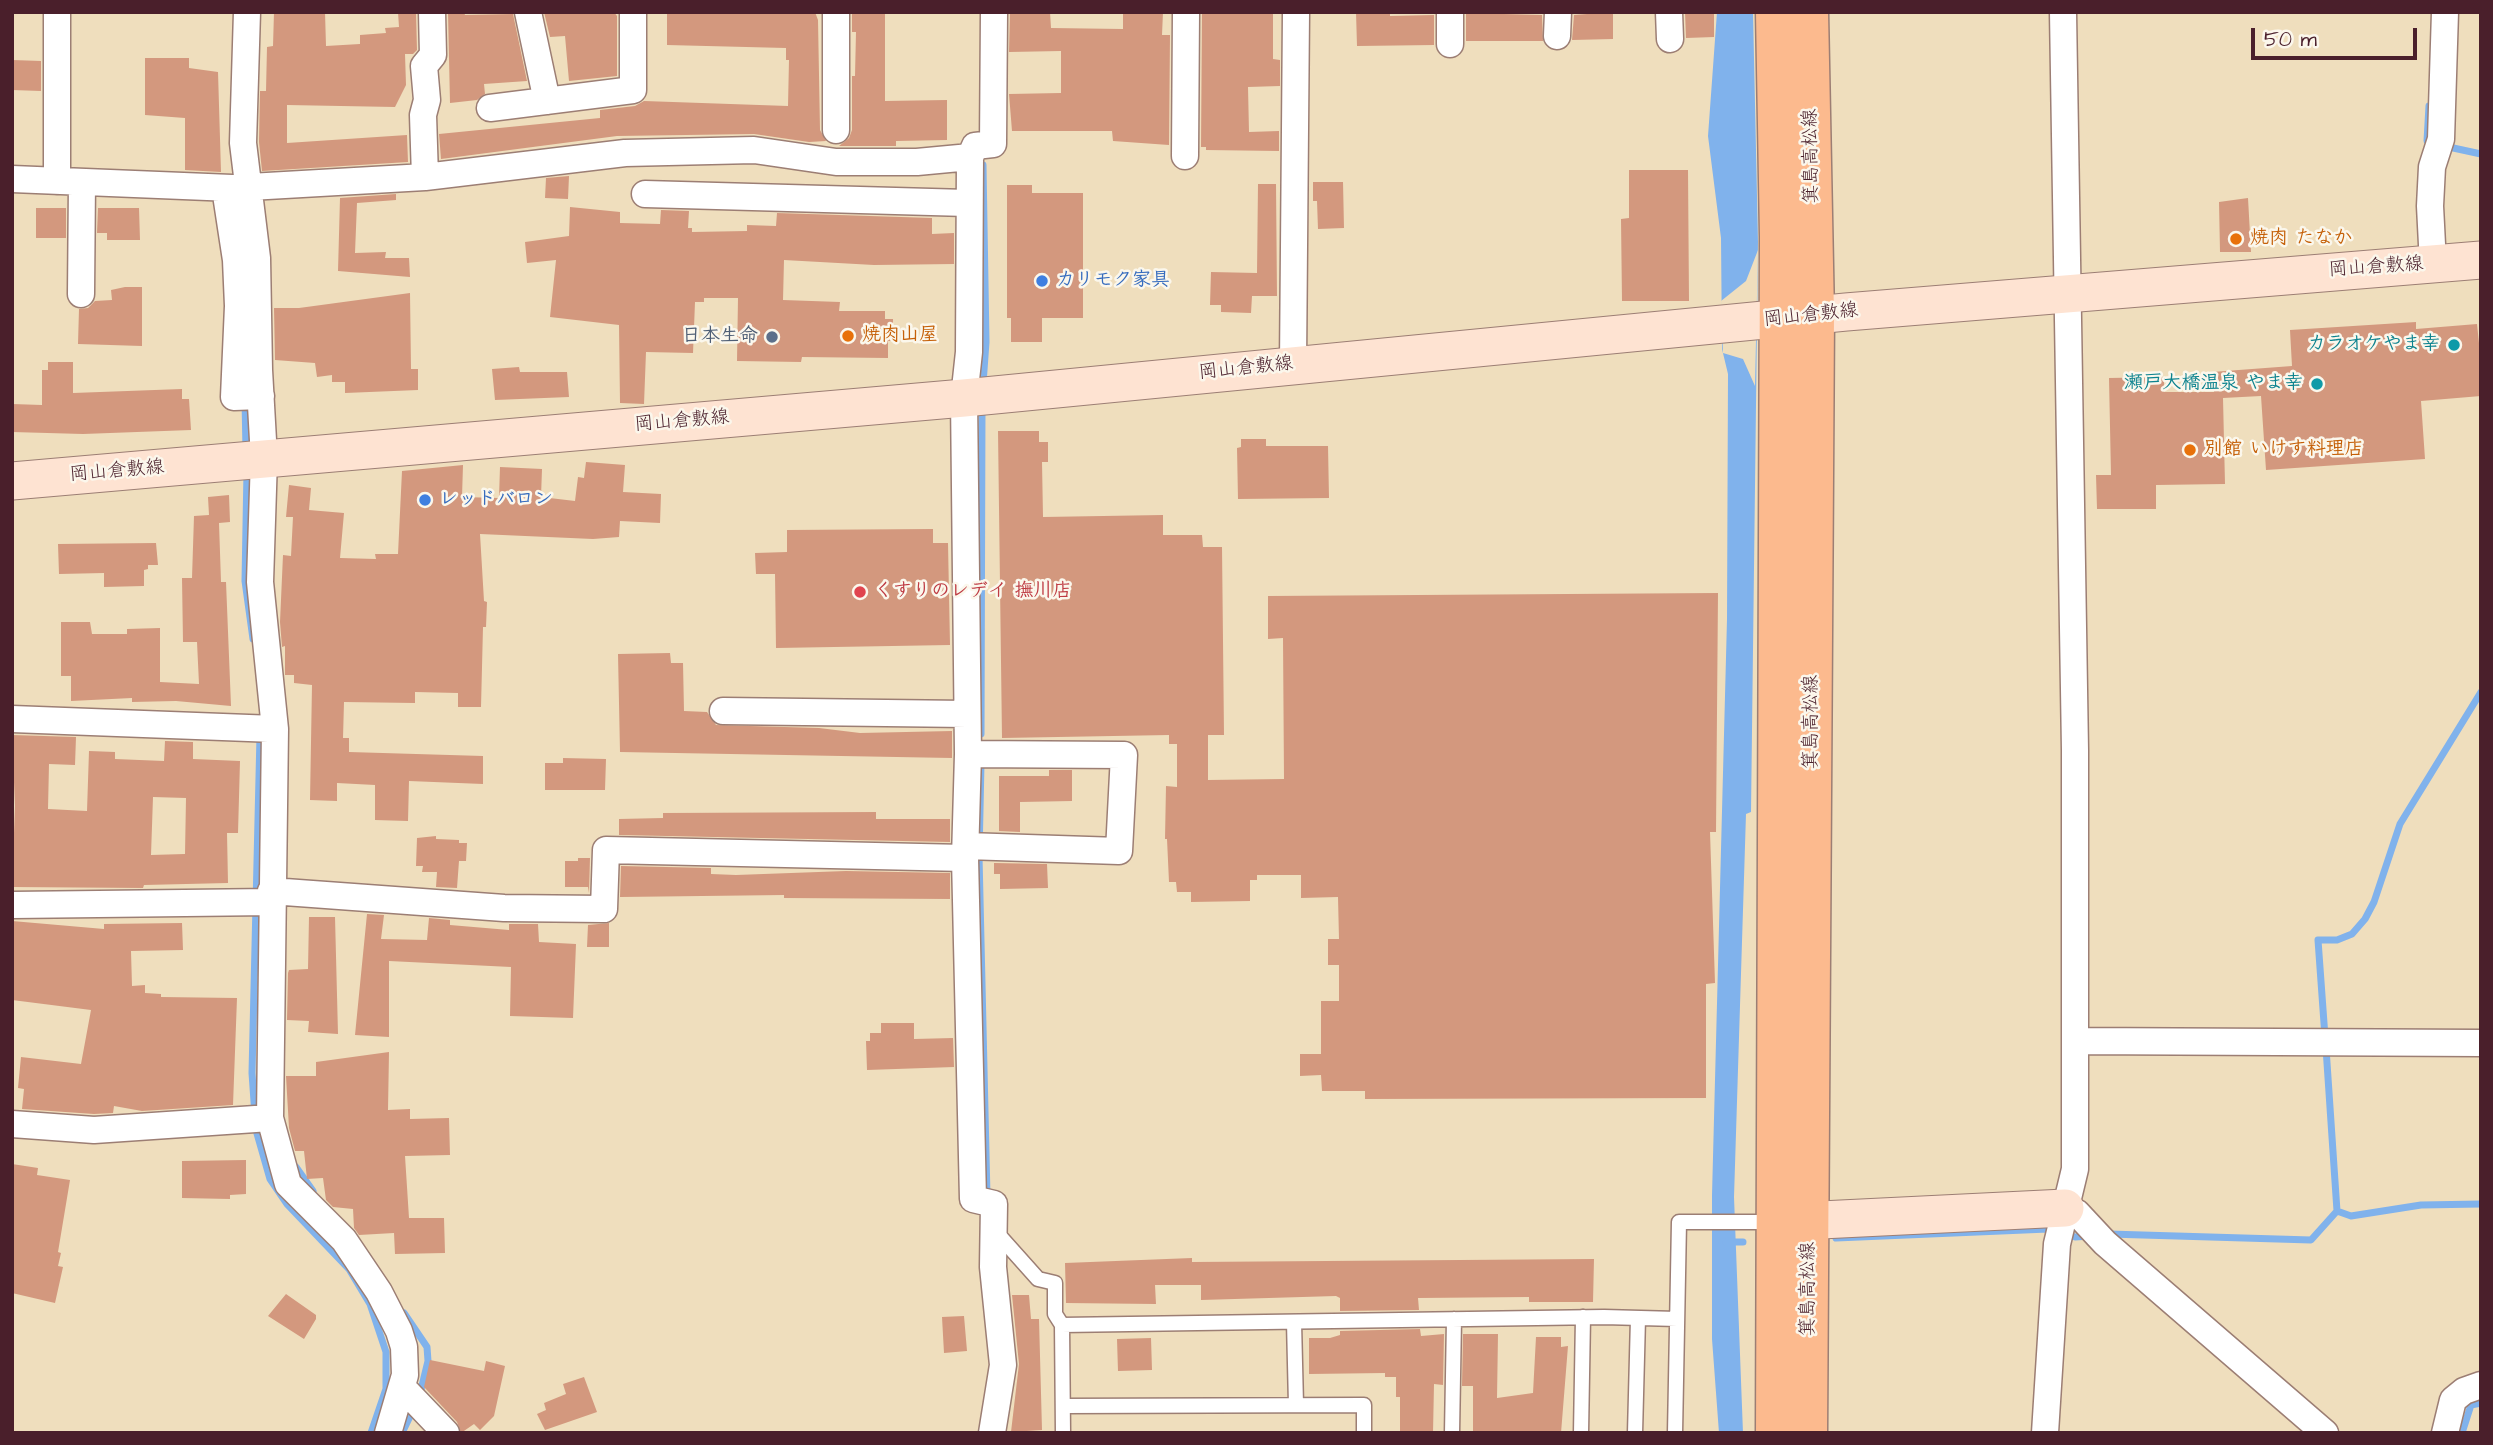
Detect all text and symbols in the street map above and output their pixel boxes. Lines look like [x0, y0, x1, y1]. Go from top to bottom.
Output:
scale bar [2255, 14, 2421, 58]
text: 50 m [2264, 25, 2317, 54]
street label: 箕島高松線 [1800, 108, 1824, 204]
place label: 焼肉 たなか [2250, 228, 2353, 250]
marker: 焼肉 たなか [2228, 231, 2244, 247]
street label: 岡山倉敷線 [2328, 253, 2424, 283]
place label: カリモク家具 [1056, 270, 1170, 292]
marker: カリモク家具 [1034, 273, 1050, 289]
street label: 岡山倉敷線 [1763, 300, 1859, 332]
place label: 焼肉山屋 [862, 325, 938, 347]
place label: 日本生命 [682, 326, 758, 348]
marker: 焼肉山屋 [840, 328, 856, 344]
marker: 日本生命 [764, 329, 780, 345]
place label: カラオケやま幸 [2307, 334, 2440, 356]
marker: カラオケやま幸 [2446, 337, 2462, 353]
street label: 岡山倉敷線 [1198, 353, 1294, 385]
place label: 瀬戸大橋温泉 やま幸 [2124, 373, 2303, 395]
marker: 瀬戸大橋温泉 やま幸 [2309, 376, 2325, 392]
street label: 岡山倉敷線 [634, 407, 730, 437]
place label: 別館 いけす料理店 [2204, 439, 2364, 461]
marker: 別館 いけす料理店 [2182, 442, 2198, 458]
street label: 岡山倉敷線 [69, 457, 165, 487]
place label: レッドバロン [439, 489, 553, 511]
marker: レッドバロン [417, 492, 433, 508]
place label: くすりのレデイ 撫川店 [874, 581, 1072, 603]
marker: くすりのレデイ 撫川店 [852, 584, 868, 600]
street label: 箕島高松線 [1801, 675, 1823, 769]
street label: 箕島高松線 [1798, 1242, 1820, 1336]

